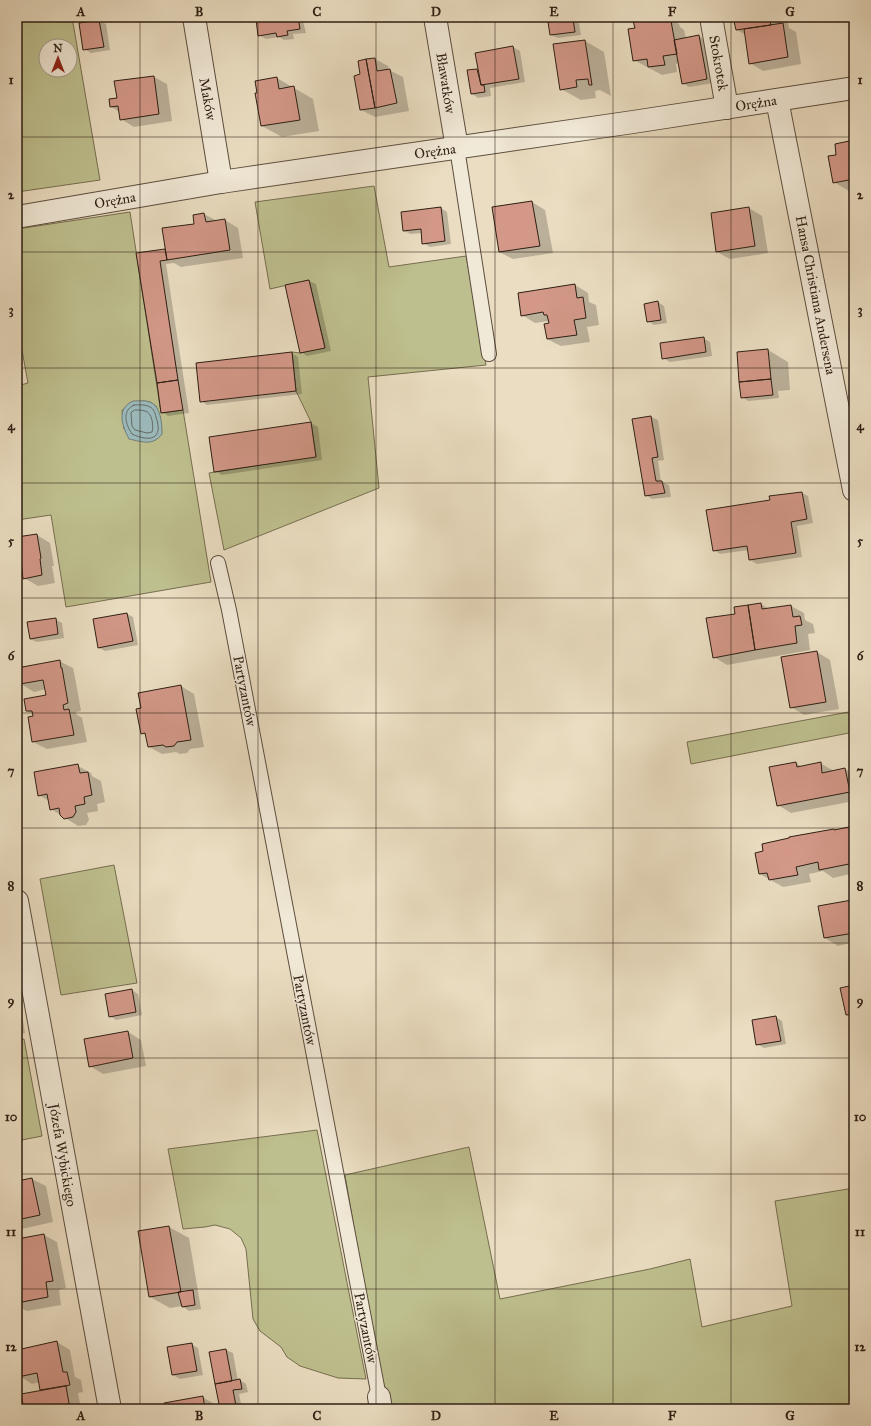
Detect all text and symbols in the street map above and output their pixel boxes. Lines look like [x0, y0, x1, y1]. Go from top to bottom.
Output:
text: A [76, 4, 86, 20]
text: B [195, 4, 204, 20]
text: C [313, 4, 322, 20]
text: D [431, 4, 441, 20]
text: E [549, 4, 559, 20]
text: F [668, 4, 677, 20]
text: G [785, 4, 795, 20]
street label: Stokrotek [705, 34, 732, 93]
north arrow [38, 38, 78, 78]
text: N [53, 42, 63, 55]
street label: Bławatków [432, 51, 459, 116]
text: 1 [8, 72, 14, 88]
text: 1 [857, 72, 863, 88]
street label: Maków [195, 76, 220, 123]
street label: Orężna [734, 92, 778, 115]
street label: Orężna [413, 140, 457, 163]
text: 2 [8, 187, 15, 203]
text: 2 [857, 187, 864, 203]
street label: Orężna [93, 188, 137, 212]
street label: Hansa Christiana Andersena [792, 214, 839, 376]
text: 3 [8, 302, 14, 318]
text: 3 [857, 302, 863, 318]
text: 4 [7, 418, 15, 434]
text: 4 [856, 418, 864, 434]
text: 5 [8, 533, 15, 549]
text: 5 [857, 533, 864, 549]
text: 6 [8, 648, 16, 664]
text: 6 [857, 648, 865, 664]
street label: Partyzantów [229, 654, 260, 729]
text: 7 [8, 763, 15, 779]
text: 7 [857, 763, 864, 779]
text: 8 [8, 878, 15, 894]
text: 8 [857, 878, 864, 894]
street label: Partyzantów [289, 973, 320, 1048]
text: 9 [8, 993, 15, 1009]
text: 9 [857, 993, 864, 1009]
street label: Józefa Wybickiego [44, 1100, 80, 1208]
text: 10 [5, 1109, 18, 1125]
text: 10 [854, 1109, 867, 1125]
text: 11 [6, 1224, 16, 1240]
text: 11 [855, 1224, 865, 1240]
street label: Partyzantów [350, 1291, 381, 1366]
text: 12 [5, 1339, 17, 1355]
text: 12 [854, 1339, 866, 1355]
text: A [76, 1408, 86, 1424]
text: B [195, 1408, 204, 1424]
text: C [313, 1408, 322, 1424]
text: D [431, 1408, 441, 1424]
text: E [549, 1408, 559, 1424]
text: F [668, 1408, 677, 1424]
text: G [785, 1408, 795, 1424]

